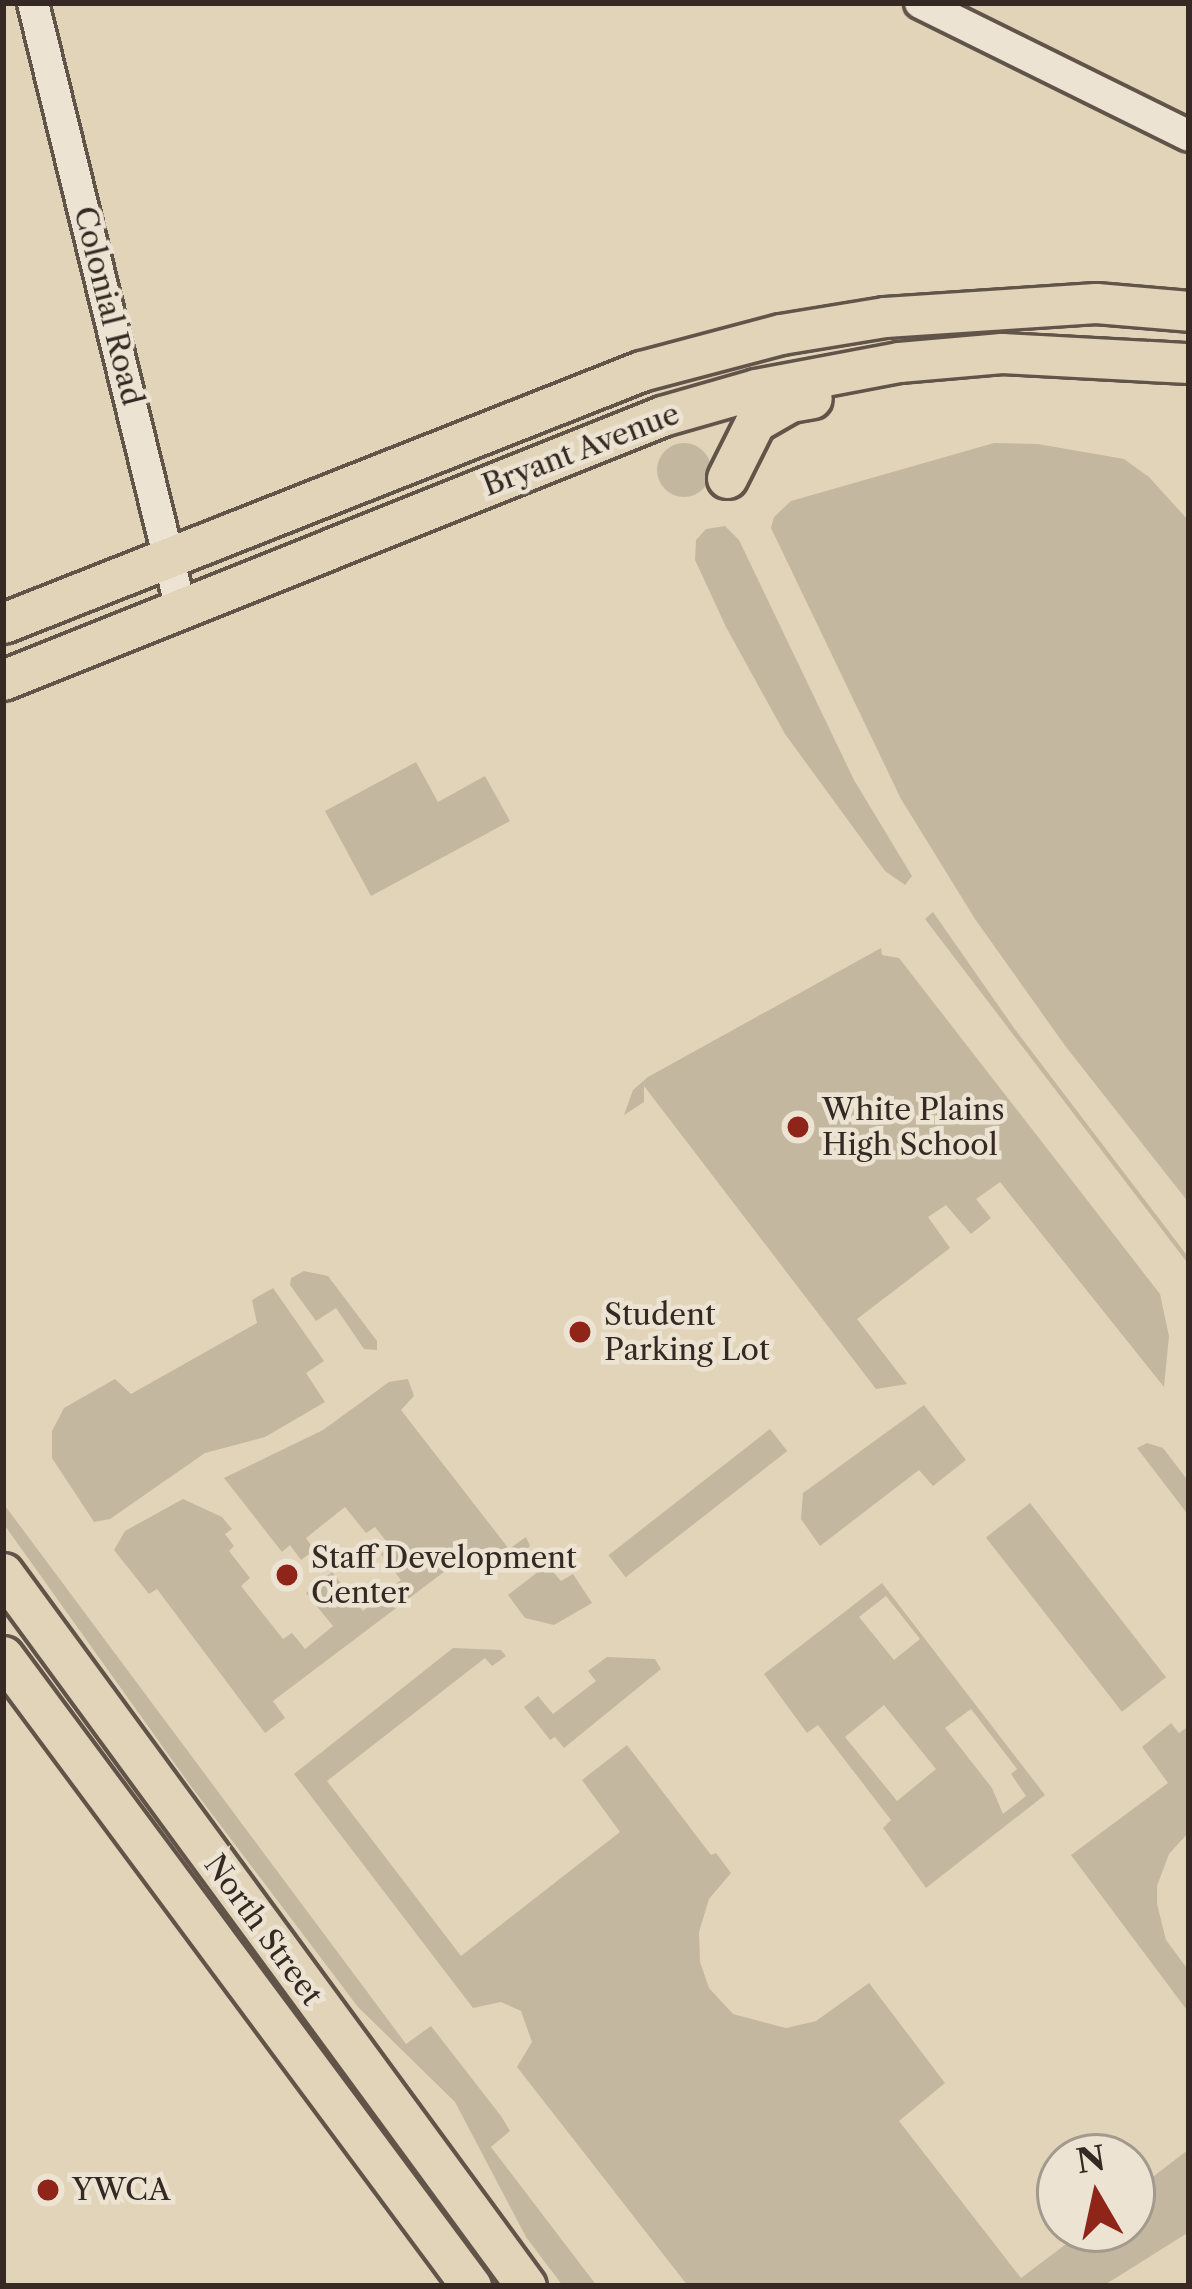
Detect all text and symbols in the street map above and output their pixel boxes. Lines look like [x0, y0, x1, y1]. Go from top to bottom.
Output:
street label: Colonial Road [66, 203, 150, 409]
street label: Bryant Avenue [477, 396, 685, 504]
place label: White Plains High School [822, 1092, 1004, 1162]
marker: White Plains High School [785, 1114, 811, 1140]
place label: Student Parking Lot [604, 1297, 770, 1368]
marker: Student Parking Lot [567, 1319, 593, 1345]
place label: Staff Development Center [311, 1540, 577, 1610]
marker: Staff Development Center [274, 1562, 300, 1588]
street label: North Street [196, 1848, 330, 2012]
north arrow [1036, 2133, 1156, 2253]
text: N [1073, 2137, 1108, 2182]
place label: YWCA [72, 2172, 170, 2208]
marker: YWCA [35, 2177, 61, 2203]

